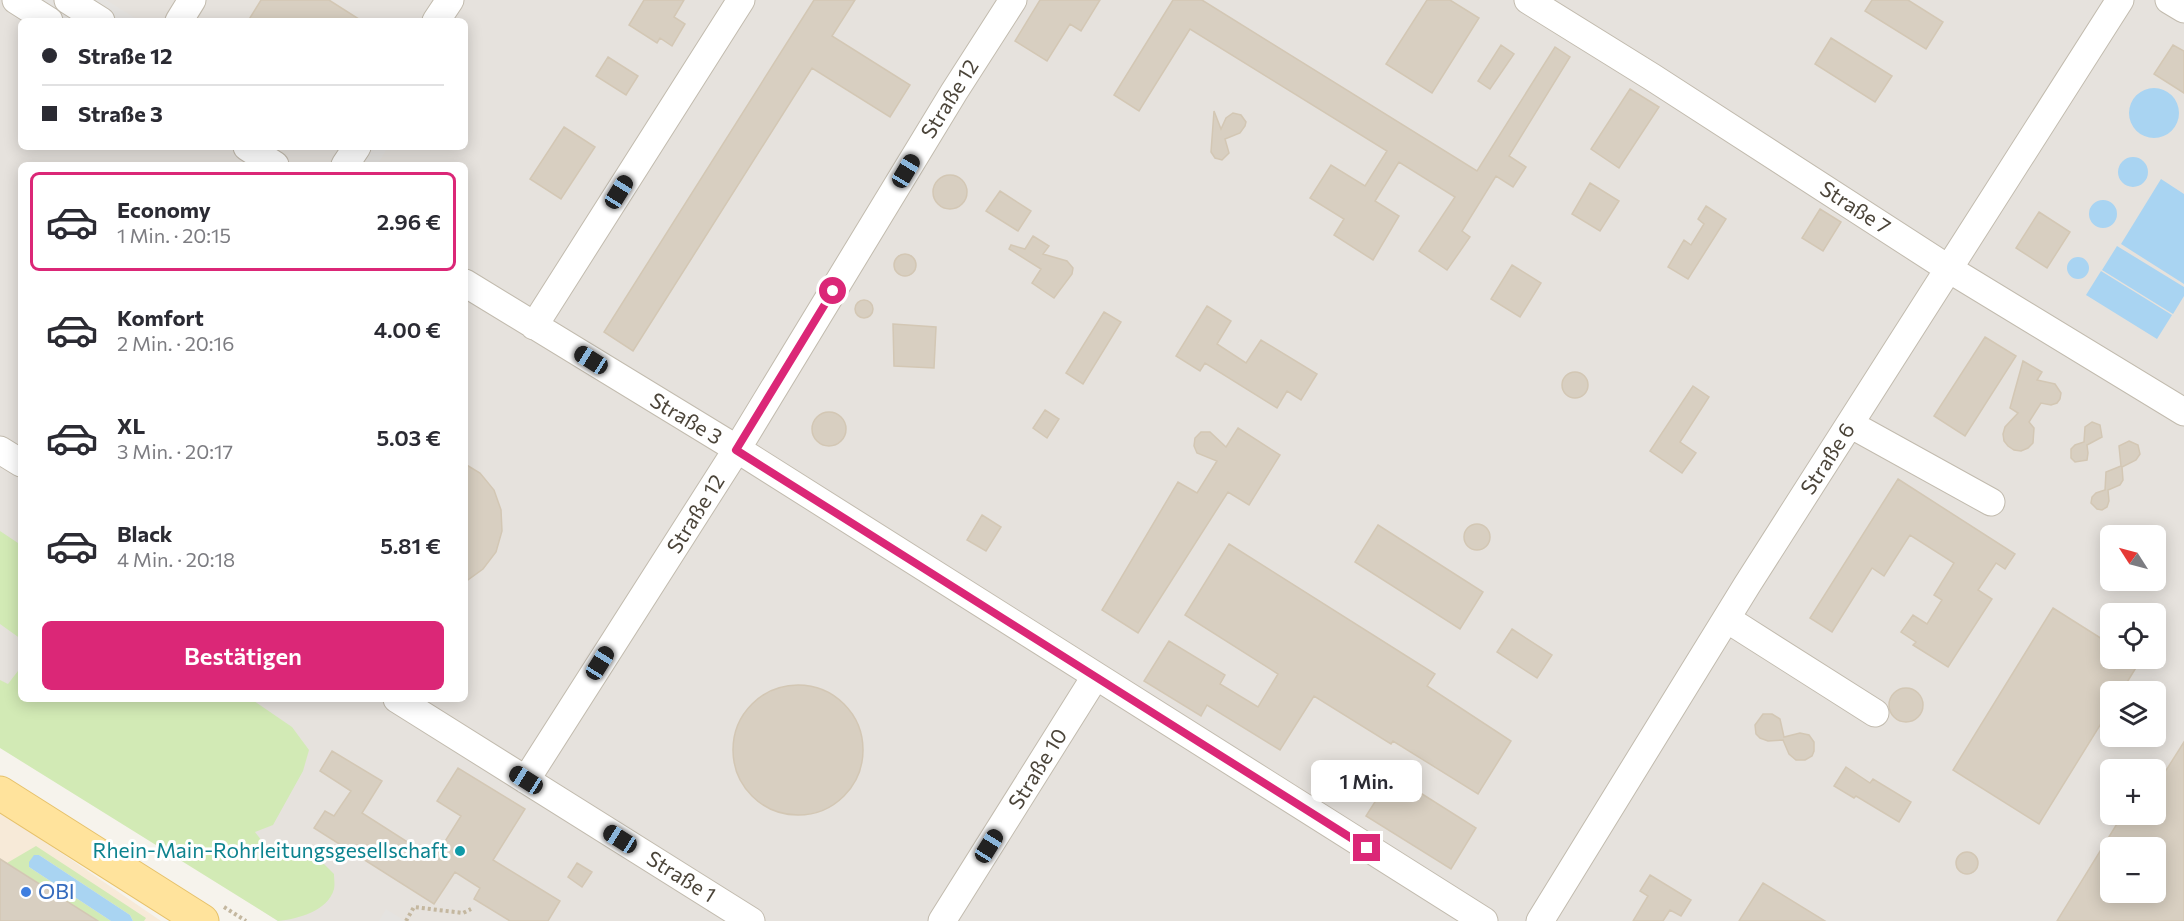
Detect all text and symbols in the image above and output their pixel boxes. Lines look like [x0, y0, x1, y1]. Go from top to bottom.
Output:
text: Straße 12 [78, 42, 172, 69]
street label: Straße 12 [915, 54, 983, 142]
text: Straße 3 [78, 100, 163, 127]
car [889, 151, 923, 191]
car [602, 172, 636, 212]
street label: Straße 7 [1816, 175, 1896, 239]
icon: car [45, 195, 99, 249]
text: Economy [117, 196, 211, 223]
text: 2.96 € [377, 208, 441, 235]
text: 1 Min. · 20:15 [117, 223, 231, 247]
route start [819, 277, 846, 304]
icon: car [45, 303, 99, 357]
text: Komfort [117, 304, 204, 331]
text: 4.00 € [374, 316, 441, 343]
text: 2 Min. · 20:16 [117, 331, 234, 355]
car [571, 343, 611, 377]
street label: Straße 3 [646, 386, 727, 449]
icon: car [45, 411, 99, 465]
text: XL [117, 412, 145, 439]
street label: Straße 6 [1794, 418, 1859, 499]
text: 5.03 € [376, 424, 441, 451]
text: 3 Min. · 20:17 [117, 439, 233, 463]
street label: Straße 12 [661, 469, 729, 557]
icon: car [45, 519, 99, 573]
text: Black [117, 520, 172, 547]
north arrow [2100, 525, 2166, 591]
map controls [2100, 525, 2166, 903]
text: 5.81 € [380, 532, 441, 559]
text: 4 Min. · 20:18 [117, 547, 235, 571]
button: locate [2100, 603, 2166, 669]
button: Bestätigen [42, 621, 444, 690]
car [583, 643, 617, 683]
button: layers [2100, 681, 2166, 747]
street label: Straße 10 [1002, 723, 1071, 813]
button: + [2100, 759, 2166, 825]
callout: 1 Min. [1312, 761, 1422, 803]
car [506, 763, 546, 797]
text: 1 Min. [1340, 769, 1394, 793]
car [600, 822, 640, 856]
car [972, 826, 1006, 866]
route end [1353, 834, 1380, 861]
place label: Rhein-Main-Rohrleitungsgesellschaft [93, 837, 448, 862]
button: − [2100, 837, 2166, 903]
marker: Rhein-Main-Rohrleitungsgesellschaft [453, 844, 467, 858]
street label: Straße 1 [643, 845, 721, 907]
place label: OBI [38, 878, 75, 903]
marker: OBI [19, 885, 33, 899]

